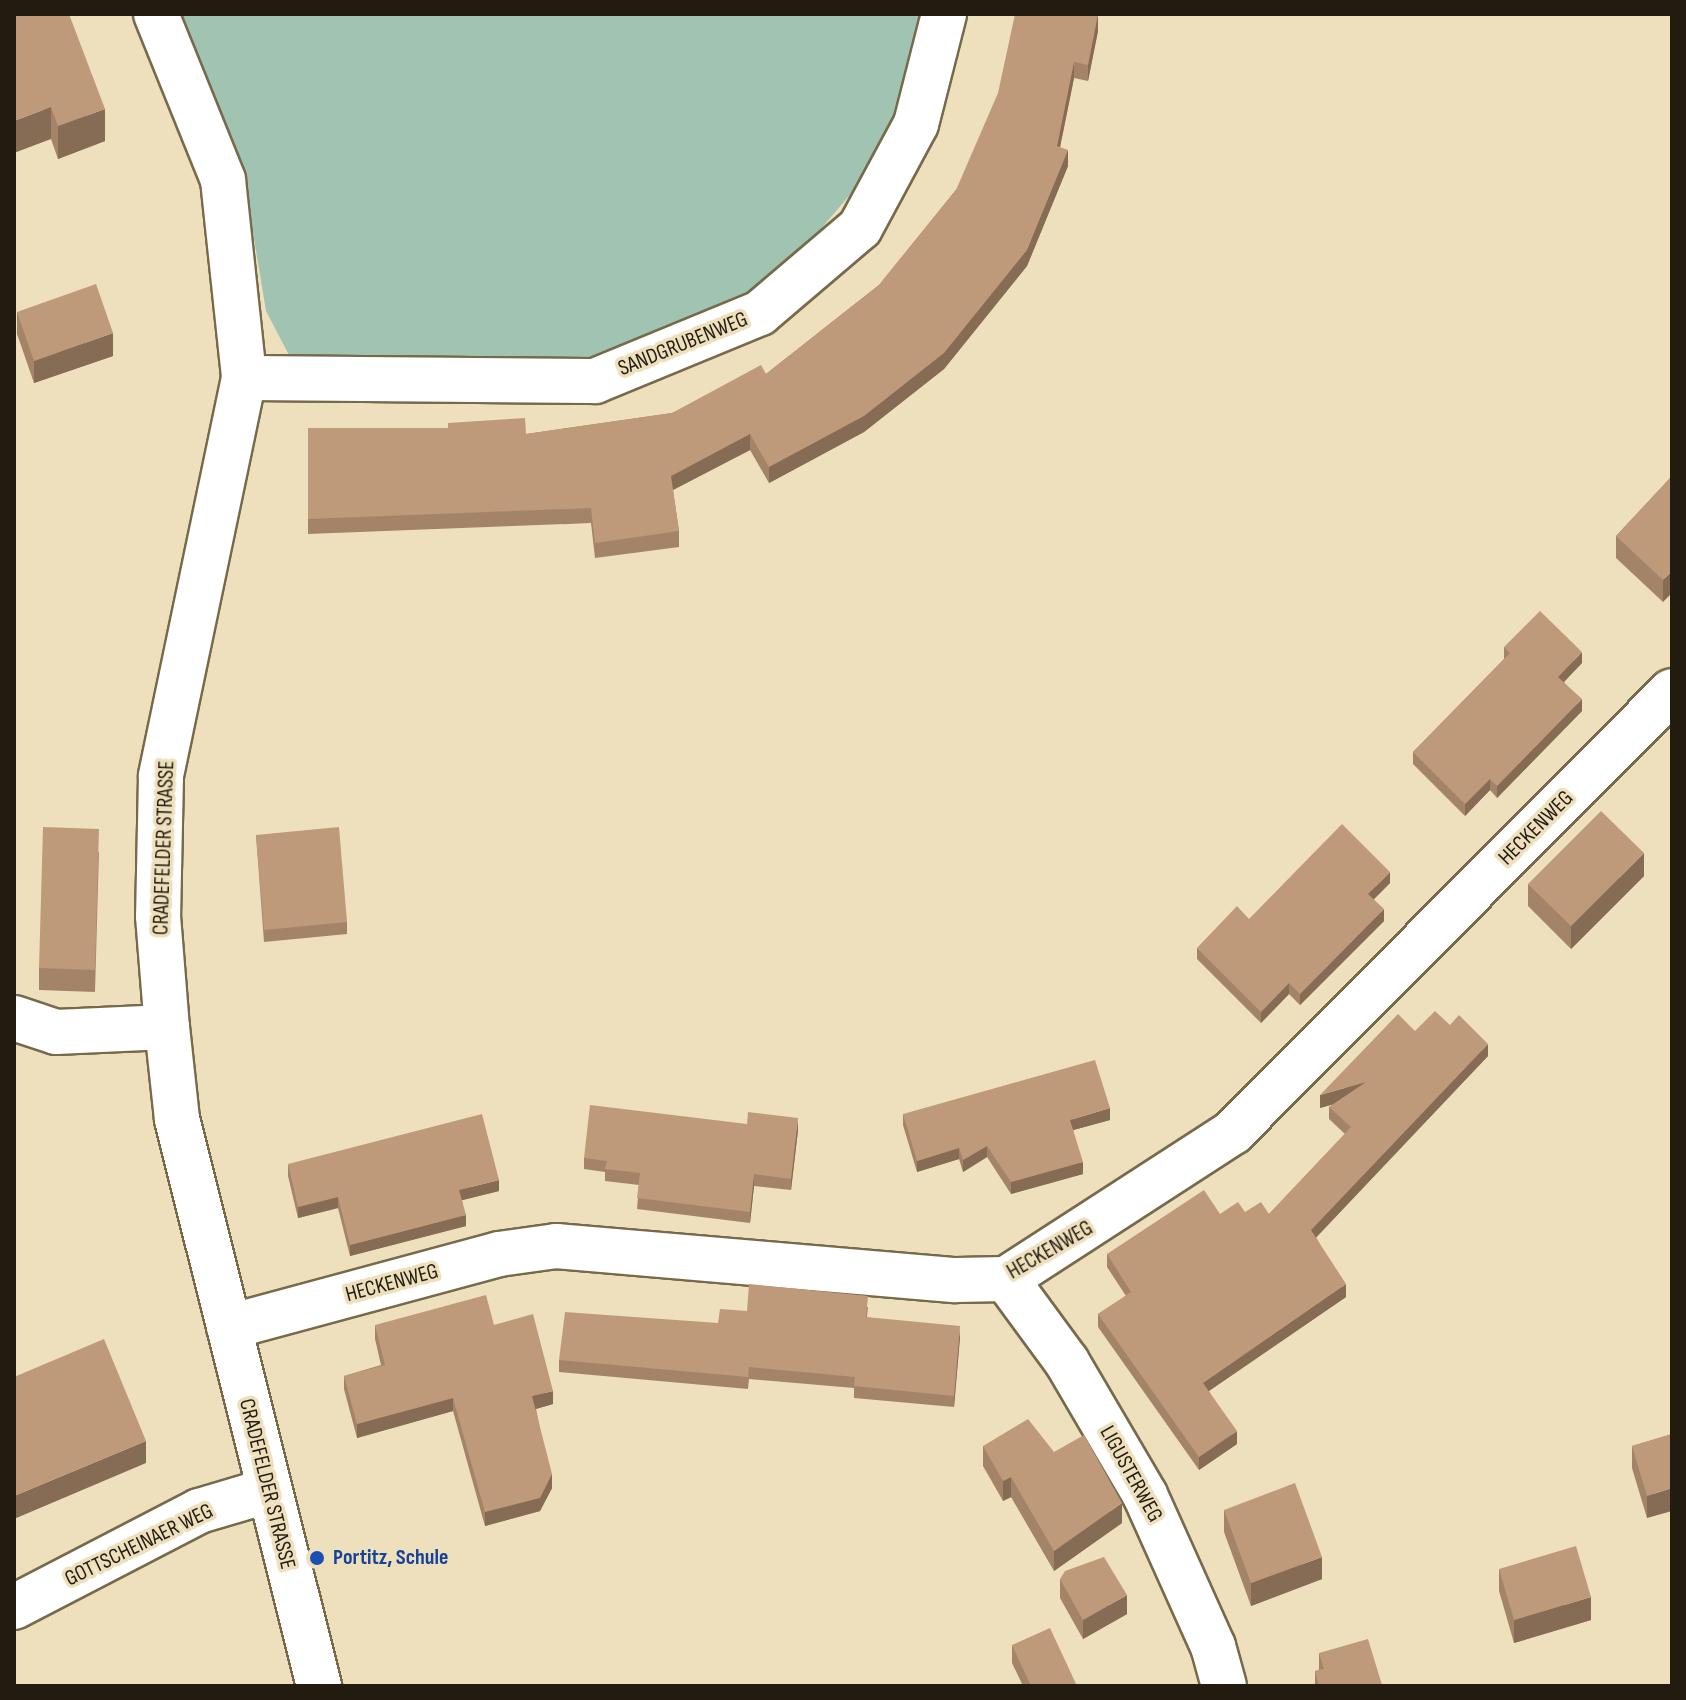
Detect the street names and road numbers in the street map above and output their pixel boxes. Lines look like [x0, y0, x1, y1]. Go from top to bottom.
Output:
street label: SANDGRUBENWEG [615, 306, 751, 382]
street label: CRADEFELDER STRASSE [148, 760, 180, 936]
street label: HECKENWEG [1493, 785, 1579, 871]
street label: HECKENWEG [1002, 1215, 1098, 1285]
street label: HECKENWEG [343, 1258, 441, 1308]
street label: CRADEFELDER STRASSE [233, 1396, 301, 1572]
street label: LIGUSTERWEG [1094, 1421, 1168, 1527]
street label: GOTTSCHEINAER WEG [61, 1498, 217, 1592]

